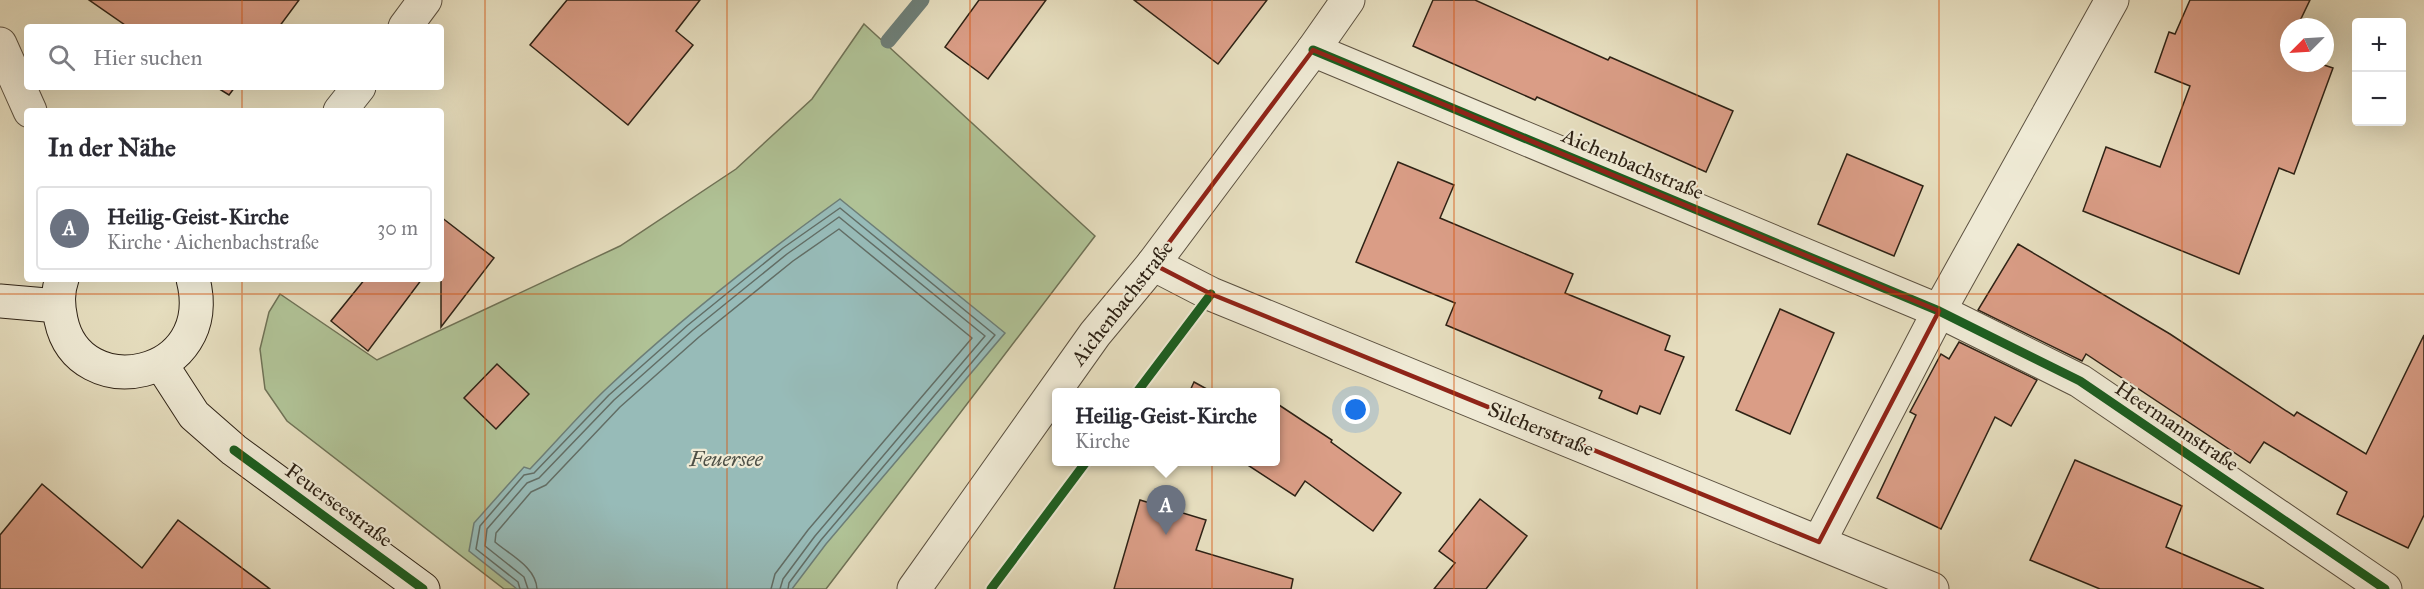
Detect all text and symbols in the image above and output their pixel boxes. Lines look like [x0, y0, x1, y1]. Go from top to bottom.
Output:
north arrow [2280, 18, 2334, 72]
map controls [2352, 18, 2406, 126]
button: + [2352, 18, 2406, 72]
search box [24, 24, 444, 90]
icon: search [45, 41, 78, 74]
text: Hier suchen [93, 44, 202, 71]
button: − [2352, 72, 2406, 126]
street label: Aichenbachstraße [1557, 122, 1708, 206]
text: In der Nähe [48, 131, 176, 163]
text: Heilig-Geist-Kirche [107, 203, 289, 230]
text: A [63, 216, 76, 240]
text: 30 m [377, 216, 418, 240]
text: Kirche · Aichenbachstraße [107, 230, 319, 254]
street label: Aichenbachstraße [1065, 235, 1179, 371]
street label: Heermannstraße [2110, 375, 2244, 477]
popup [1052, 388, 1280, 466]
your location [1341, 395, 1370, 424]
street label: Silcherstraße [1484, 396, 1598, 462]
text: Heilig-Geist-Kirche [1075, 402, 1257, 429]
text: Kirche [1075, 429, 1130, 453]
water label: Feuersee [688, 445, 763, 472]
street label: Feuerseestraße [280, 457, 398, 553]
pin: A [1146, 486, 1186, 535]

